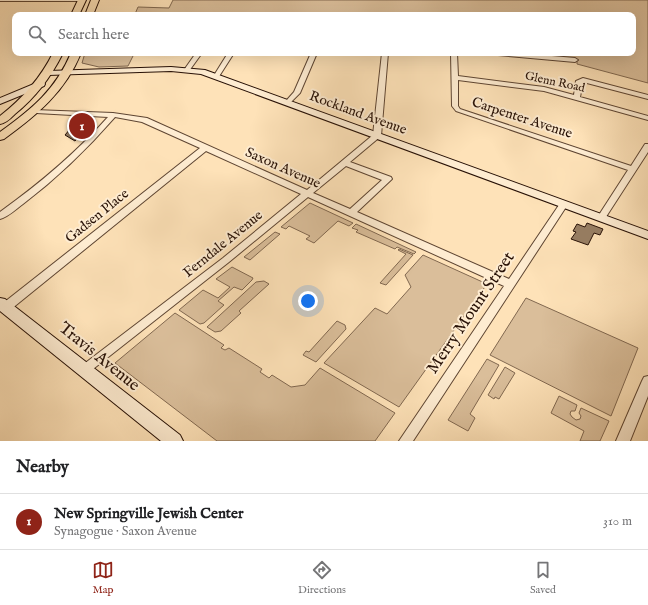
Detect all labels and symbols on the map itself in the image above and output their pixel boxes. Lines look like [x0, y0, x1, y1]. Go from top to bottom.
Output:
street label: Glenn Road [524, 68, 587, 96]
street label: Rockland Avenue [307, 87, 410, 139]
street label: Carpenter Avenue [469, 93, 575, 143]
pin: 1 [69, 111, 95, 141]
street label: Saxon Avenue [242, 143, 324, 193]
street label: Gadsen Place [61, 184, 133, 247]
street label: Ferndale Avenue [180, 206, 267, 282]
street label: Merry Mount Street [422, 248, 520, 378]
your location [298, 291, 318, 311]
street label: Travis Avenue [54, 318, 144, 396]

